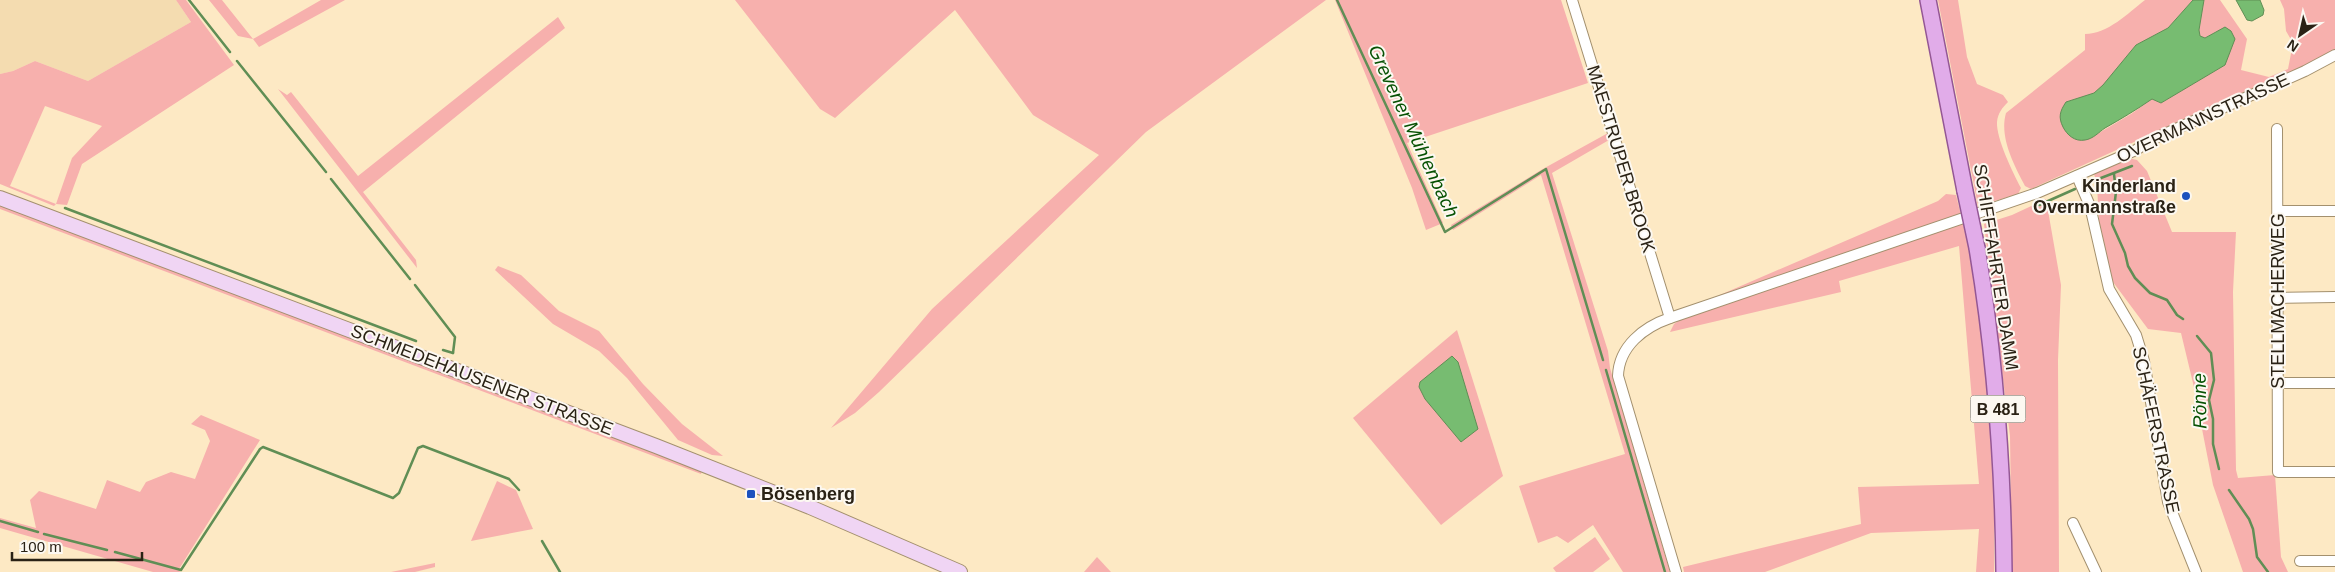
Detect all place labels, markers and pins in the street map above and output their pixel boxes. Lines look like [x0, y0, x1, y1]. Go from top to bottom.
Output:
place label: Kinderland Overmannstraße [2033, 176, 2176, 217]
marker: Kinderland Overmannstraße [2180, 190, 2192, 202]
place label: Bösenberg [761, 484, 855, 504]
marker: Bösenberg [745, 488, 757, 500]

